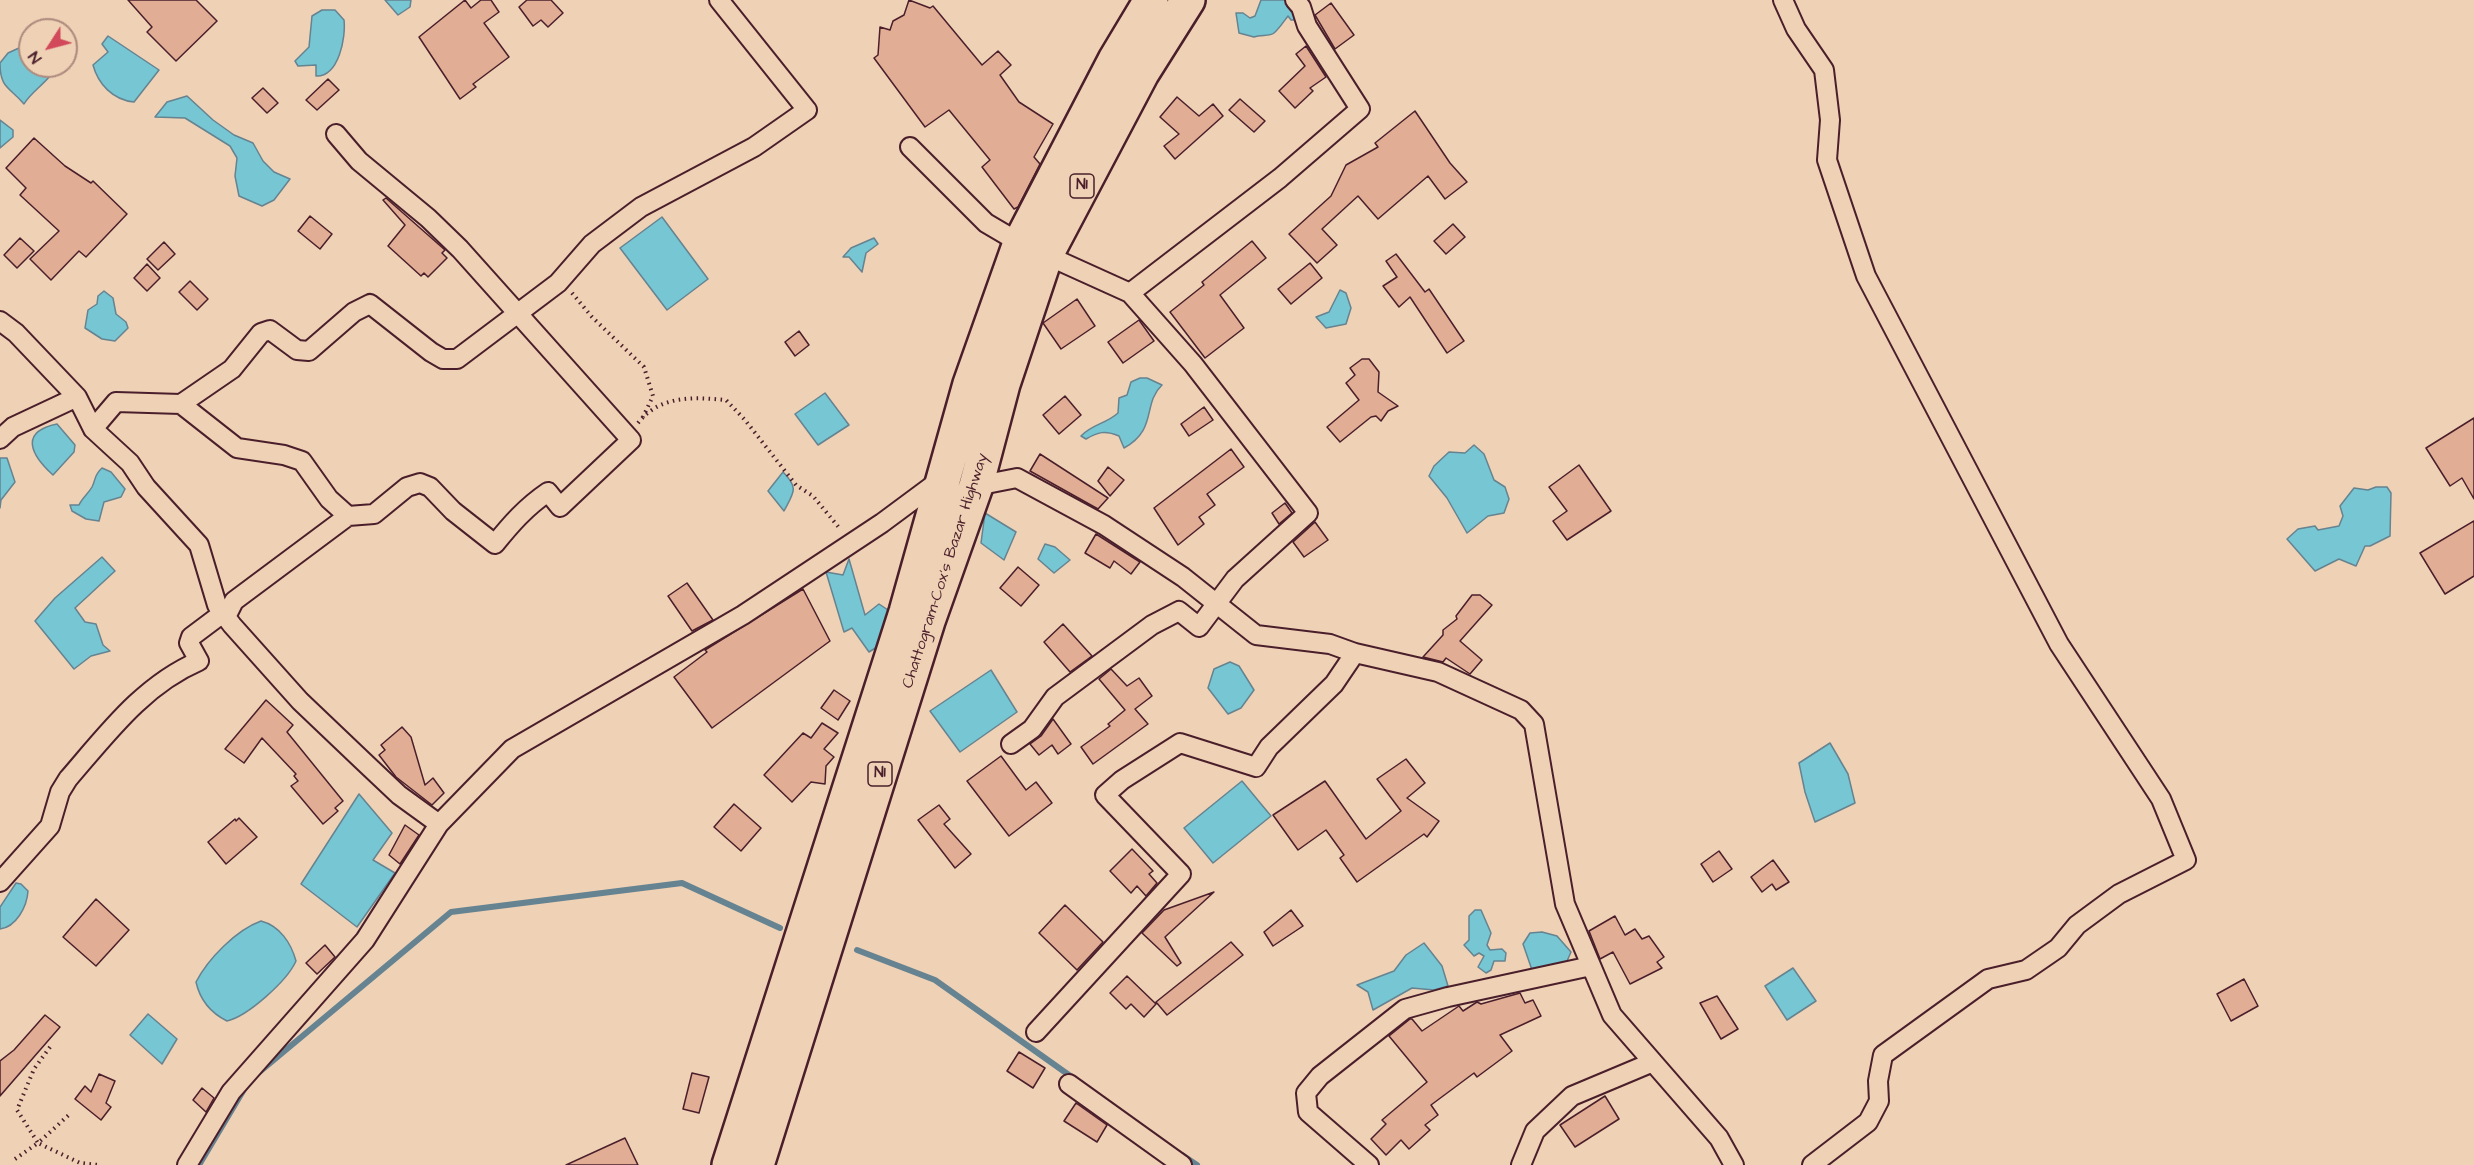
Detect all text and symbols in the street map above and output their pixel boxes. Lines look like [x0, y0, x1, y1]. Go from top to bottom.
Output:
north arrow [18, 18, 78, 78]
text: N [23, 47, 47, 68]
road number: N1 [1070, 174, 1094, 198]
street label: Chattogram-Cox's Bazar Highway [899, 451, 993, 691]
road number: N1 [868, 762, 892, 786]

